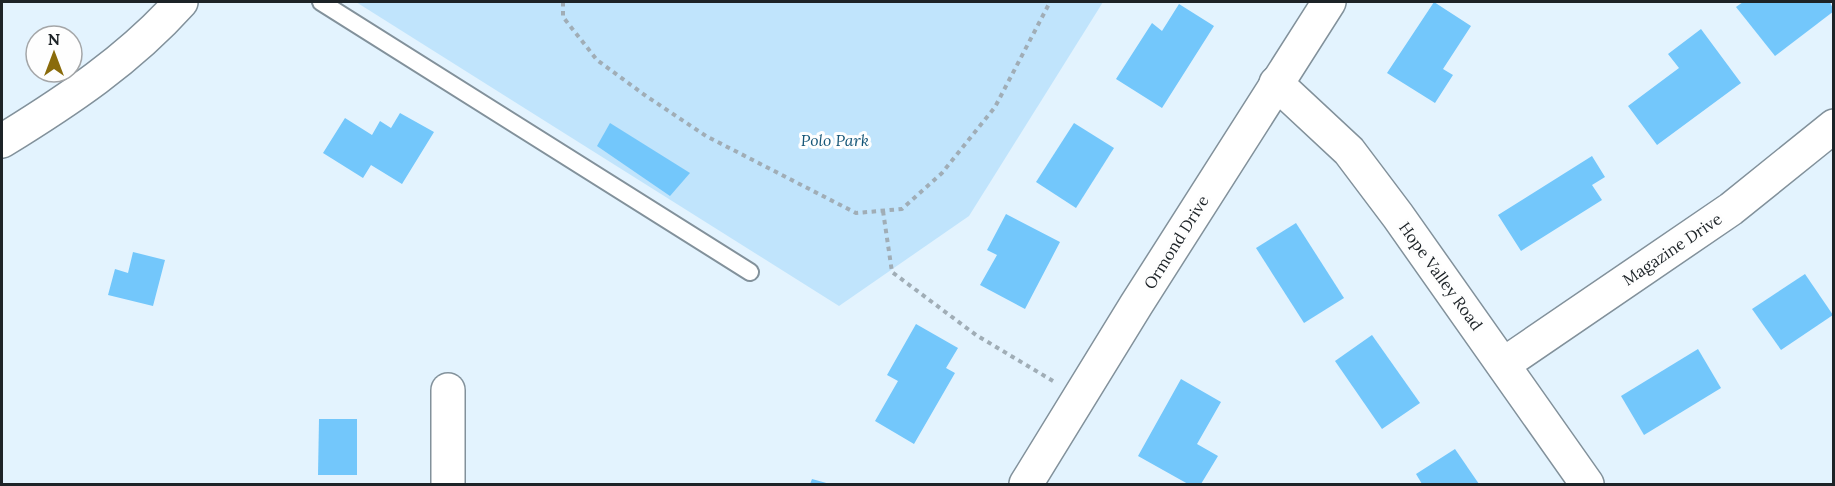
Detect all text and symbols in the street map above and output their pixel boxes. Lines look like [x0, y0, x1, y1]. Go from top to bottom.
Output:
north arrow [24, 24, 84, 84]
text: N [48, 29, 60, 49]
park label: Polo Park [801, 130, 869, 150]
street label: Ormond Drive [1139, 191, 1213, 293]
street label: Magazine Drive [1619, 208, 1726, 290]
street label: Hope Valley Road [1395, 218, 1487, 335]

